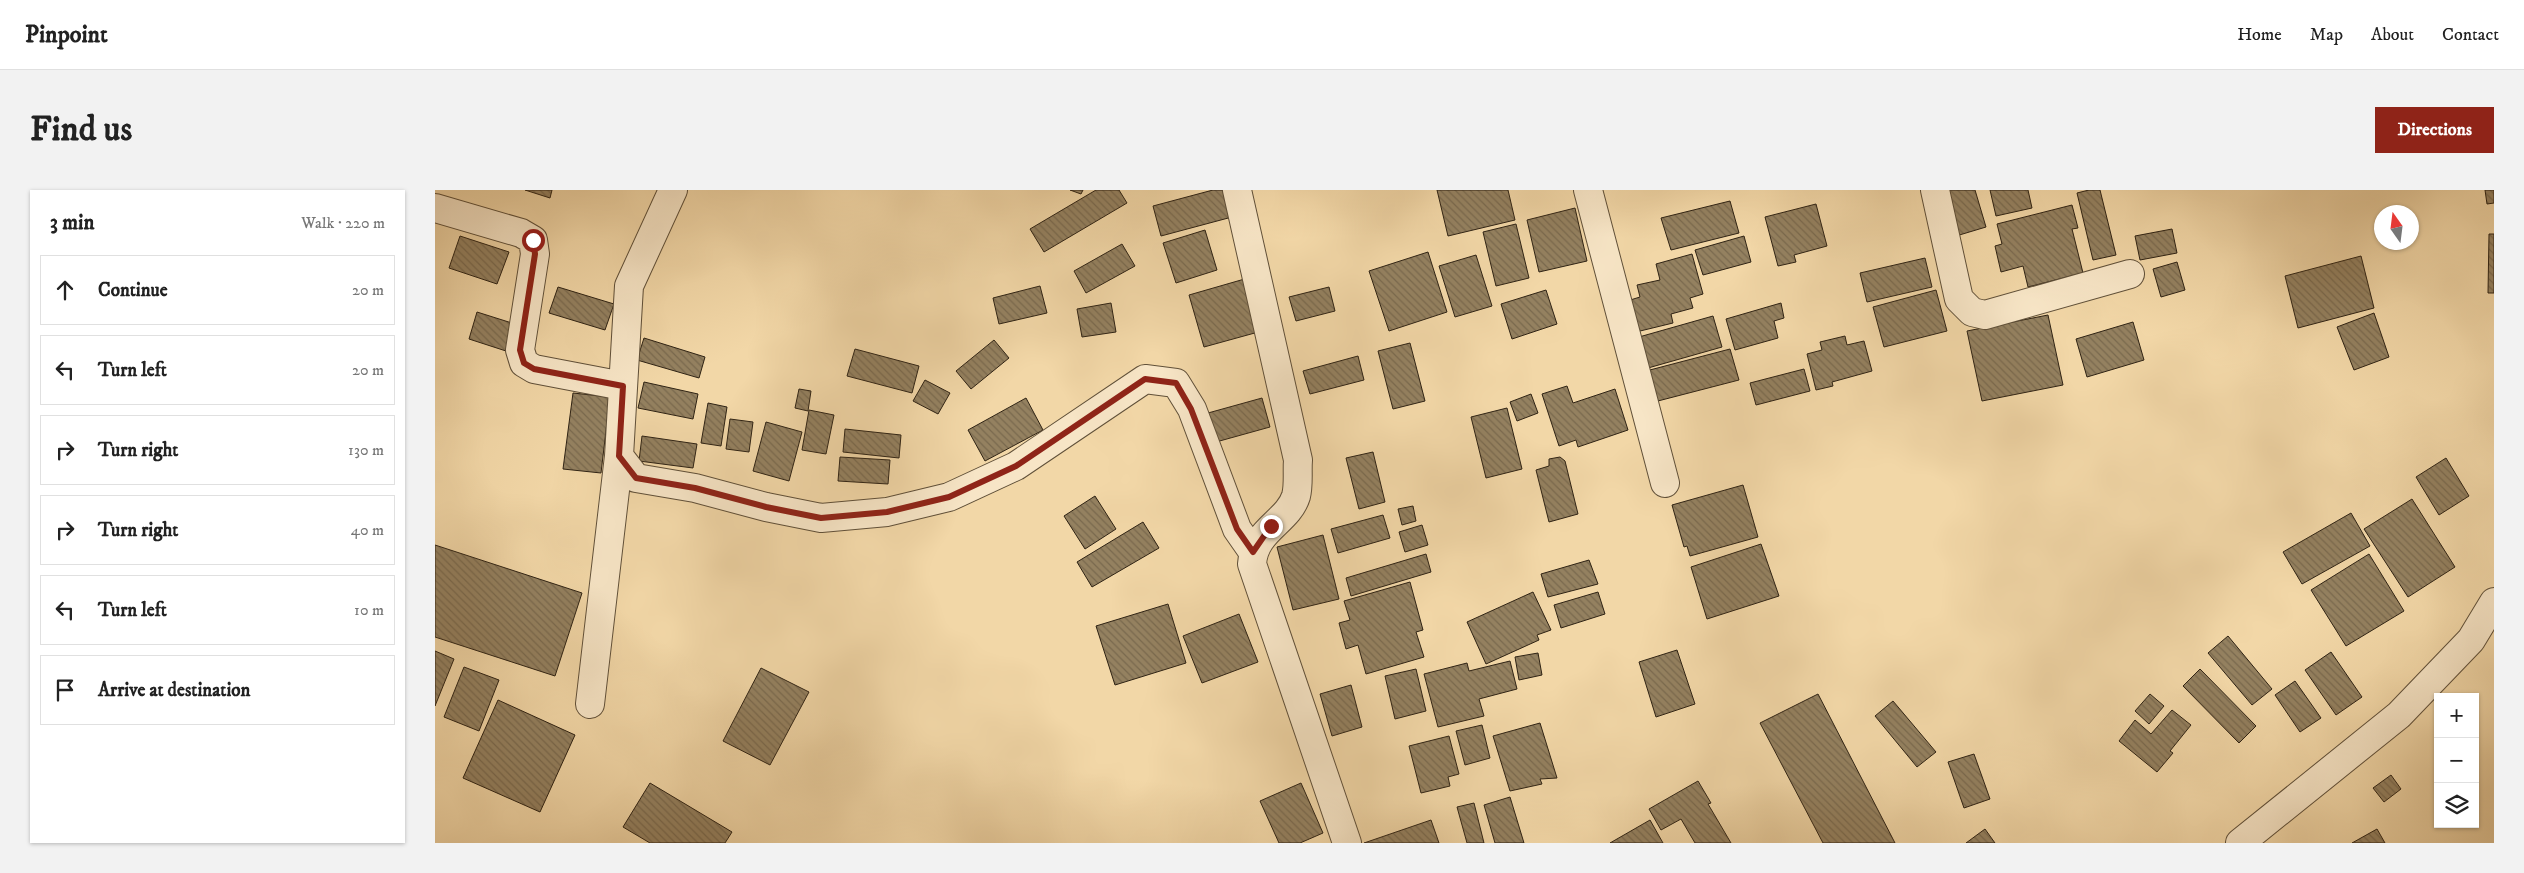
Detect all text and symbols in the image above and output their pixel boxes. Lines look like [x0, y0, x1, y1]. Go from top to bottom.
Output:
text: Pinpoint [25, 20, 108, 50]
text: Home [2237, 24, 2282, 46]
text: Map [2310, 24, 2343, 46]
text: About [2371, 24, 2414, 46]
text: Contact [2442, 24, 2499, 46]
button: Directions [2375, 107, 2494, 153]
text: Find us [30, 108, 132, 152]
north arrow [2374, 205, 2419, 250]
text: 3 min [50, 210, 95, 236]
text: Walk · 220 m [301, 213, 385, 233]
route start [522, 229, 545, 252]
icon: ahead [51, 276, 79, 304]
text: Continue [98, 279, 168, 302]
text: 20 m [352, 280, 384, 300]
icon: left [51, 356, 79, 384]
text: Turn left [98, 359, 167, 382]
text: 20 m [352, 360, 384, 380]
icon: right [51, 436, 79, 464]
text: Turn right [98, 439, 178, 462]
text: 130 m [348, 440, 384, 460]
route end [1260, 515, 1283, 538]
icon: right [51, 516, 79, 544]
text: Turn right [98, 519, 178, 542]
text: 40 m [351, 520, 384, 540]
icon: left [51, 596, 79, 624]
text: Turn left [98, 599, 167, 622]
text: 10 m [354, 600, 384, 620]
icon: arrive [51, 676, 79, 704]
text: Arrive at destination [98, 679, 250, 702]
map controls [2434, 693, 2479, 828]
button: + [2434, 693, 2479, 738]
button: − [2434, 738, 2479, 783]
button: layers [2434, 783, 2479, 828]

